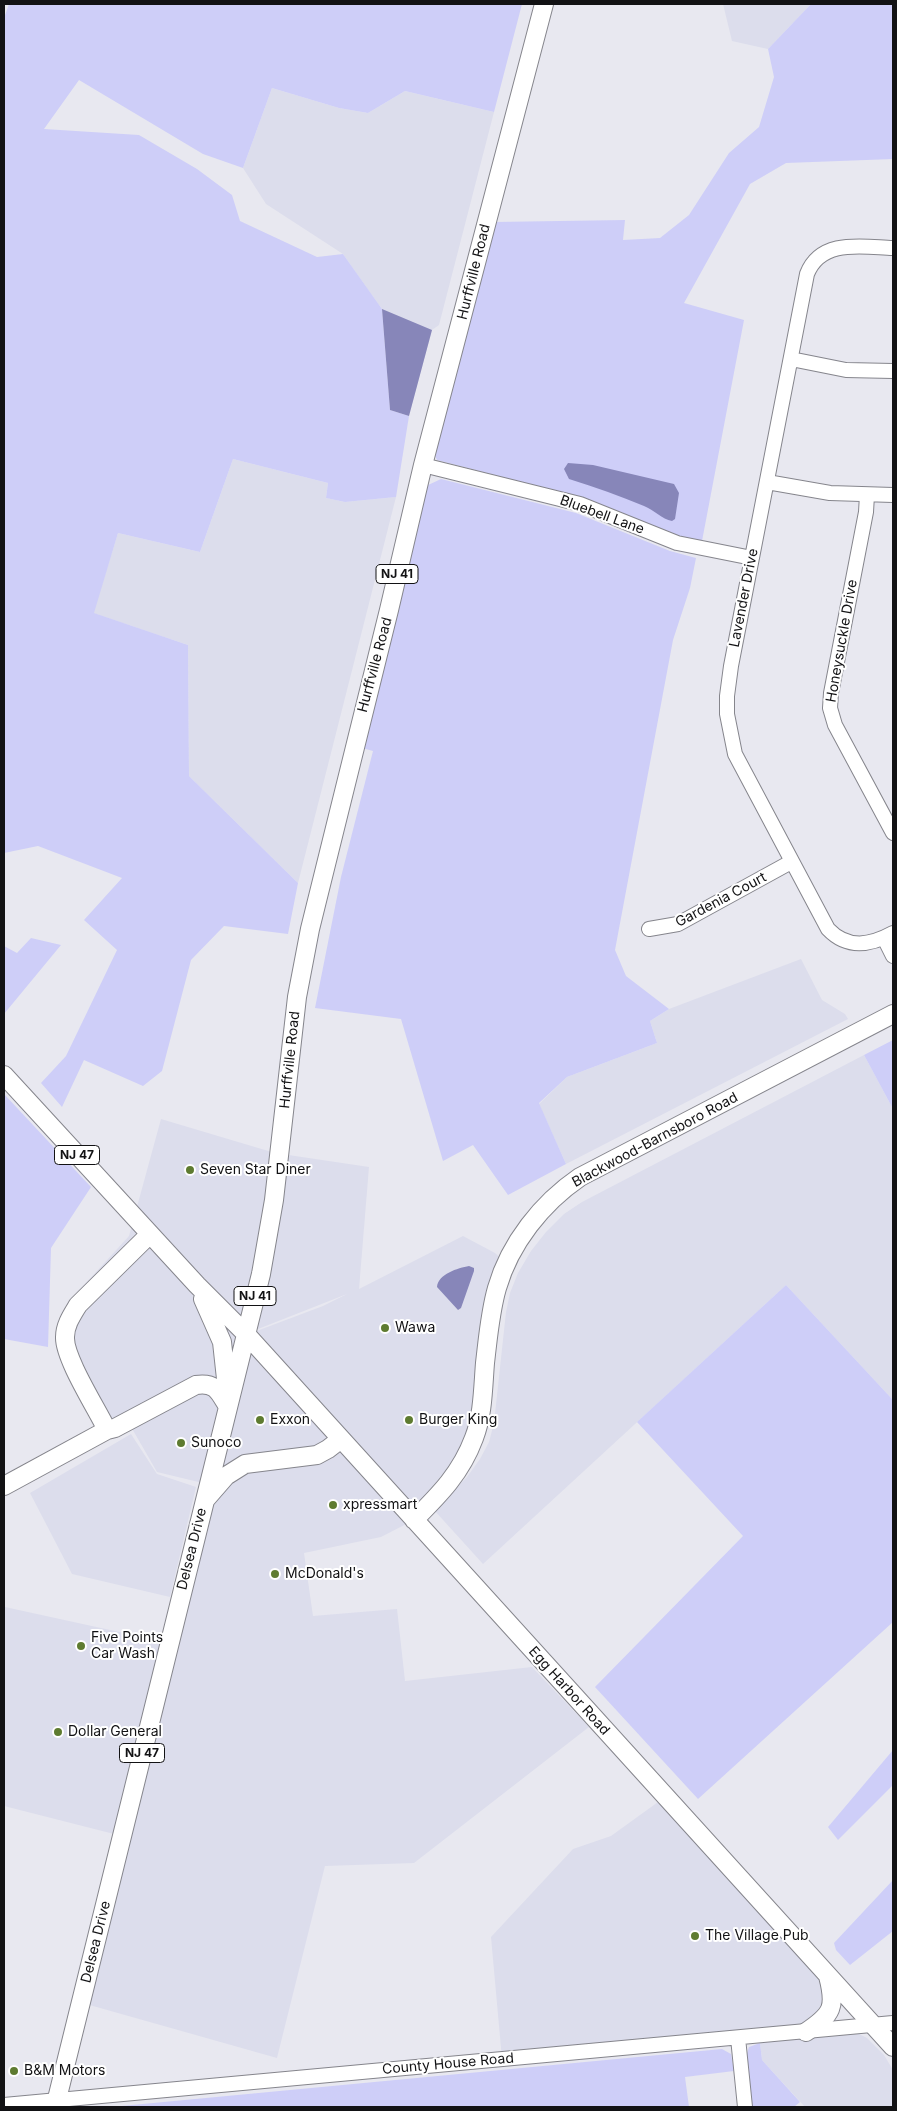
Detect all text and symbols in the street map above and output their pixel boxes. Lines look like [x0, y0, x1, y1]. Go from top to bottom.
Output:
street label: Hurffville Road [454, 222, 494, 322]
street label: Bluebell Lane [557, 492, 647, 538]
street label: Lavender Drive [726, 547, 762, 649]
road number: NJ 41 [376, 564, 418, 584]
street label: Honeysuckle Drive [823, 578, 861, 704]
street label: Hurffville Road [354, 616, 396, 714]
street label: Gardenia Court [673, 869, 769, 931]
street label: Hurffville Road [277, 1010, 303, 1110]
street label: Blackwood-Barnsboro Road [569, 1089, 741, 1191]
road number: NJ 47 [54, 1146, 100, 1164]
place label: Seven Star Diner [200, 1162, 311, 1178]
marker: Seven Star Diner [184, 1164, 196, 1176]
road number: NJ 41 [234, 1286, 276, 1305]
place label: Wawa [395, 1320, 435, 1336]
marker: Wawa [379, 1322, 391, 1334]
place label: Exxon [270, 1412, 310, 1428]
place label: Burger King [419, 1412, 497, 1428]
marker: Exxon [254, 1414, 266, 1426]
marker: Burger King [403, 1414, 415, 1426]
place label: Sunoco [191, 1435, 241, 1451]
marker: Sunoco [175, 1437, 187, 1449]
place label: xpressmart [343, 1497, 417, 1513]
marker: xpressmart [327, 1499, 339, 1511]
street label: Delsea Drive [174, 1506, 210, 1592]
place label: McDonald's [285, 1566, 364, 1582]
marker: McDonald's [269, 1568, 281, 1580]
place label: Five Points Car Wash [91, 1630, 163, 1662]
marker: Five Points Car Wash [75, 1640, 87, 1652]
street label: Egg Harbor Road [525, 1643, 613, 1739]
place label: Dollar General [68, 1724, 162, 1740]
marker: Dollar General [52, 1726, 64, 1738]
road number: NJ 47 [120, 1744, 164, 1762]
street label: Delsea Drive [78, 1899, 114, 1985]
place label: The Village Pub [705, 1928, 809, 1944]
marker: The Village Pub [689, 1930, 701, 1942]
street label: County House Road [381, 2050, 515, 2078]
place label: B&M Motors [24, 2063, 105, 2079]
marker: B&M Motors [8, 2065, 20, 2077]

